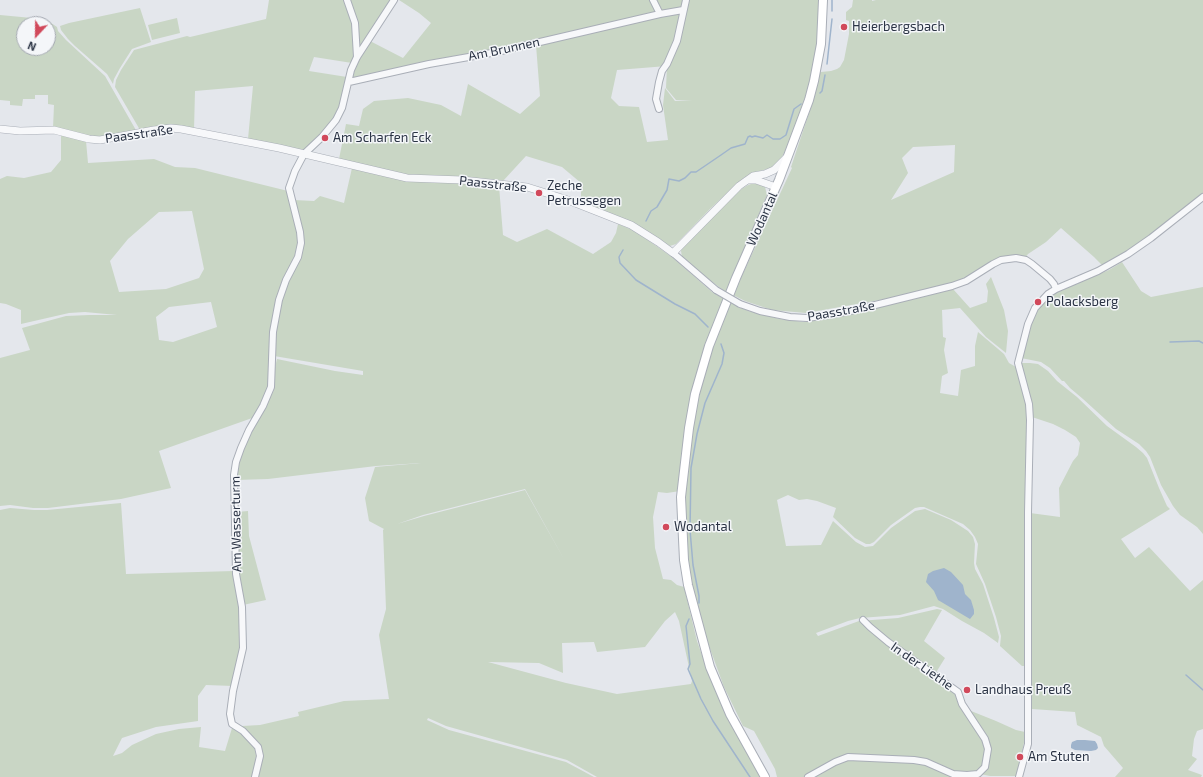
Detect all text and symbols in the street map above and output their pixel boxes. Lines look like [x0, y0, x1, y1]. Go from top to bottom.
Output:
north arrow [16, 16, 56, 56]
place label: Heierbergsbach [852, 19, 945, 35]
marker: Heierbergsbach [839, 22, 849, 32]
street label: Am Brunnen [467, 34, 541, 64]
text: N [26, 39, 38, 54]
street label: Paasstraße [104, 122, 174, 146]
place label: Am Scharfen Eck [333, 130, 431, 146]
marker: Am Scharfen Eck [320, 133, 330, 143]
street label: Paasstraße [458, 173, 528, 195]
place label: Zeche Petrussegen [547, 178, 621, 209]
marker: Zeche Petrussegen [534, 188, 544, 198]
street label: Wodantal [743, 190, 781, 248]
place label: Polacksberg [1046, 294, 1118, 310]
street label: Paasstraße [806, 297, 876, 325]
marker: Polacksberg [1033, 297, 1043, 307]
street label: Am Wasserturm [227, 476, 245, 572]
place label: Wodantal [674, 519, 732, 535]
marker: Wodantal [661, 522, 671, 532]
street label: In der Liethe [888, 639, 956, 693]
place label: Landhaus Preuß [975, 682, 1071, 698]
marker: Landhaus Preuß [962, 685, 972, 695]
place label: Am Stuten [1028, 749, 1089, 765]
marker: Am Stuten [1015, 752, 1025, 762]

